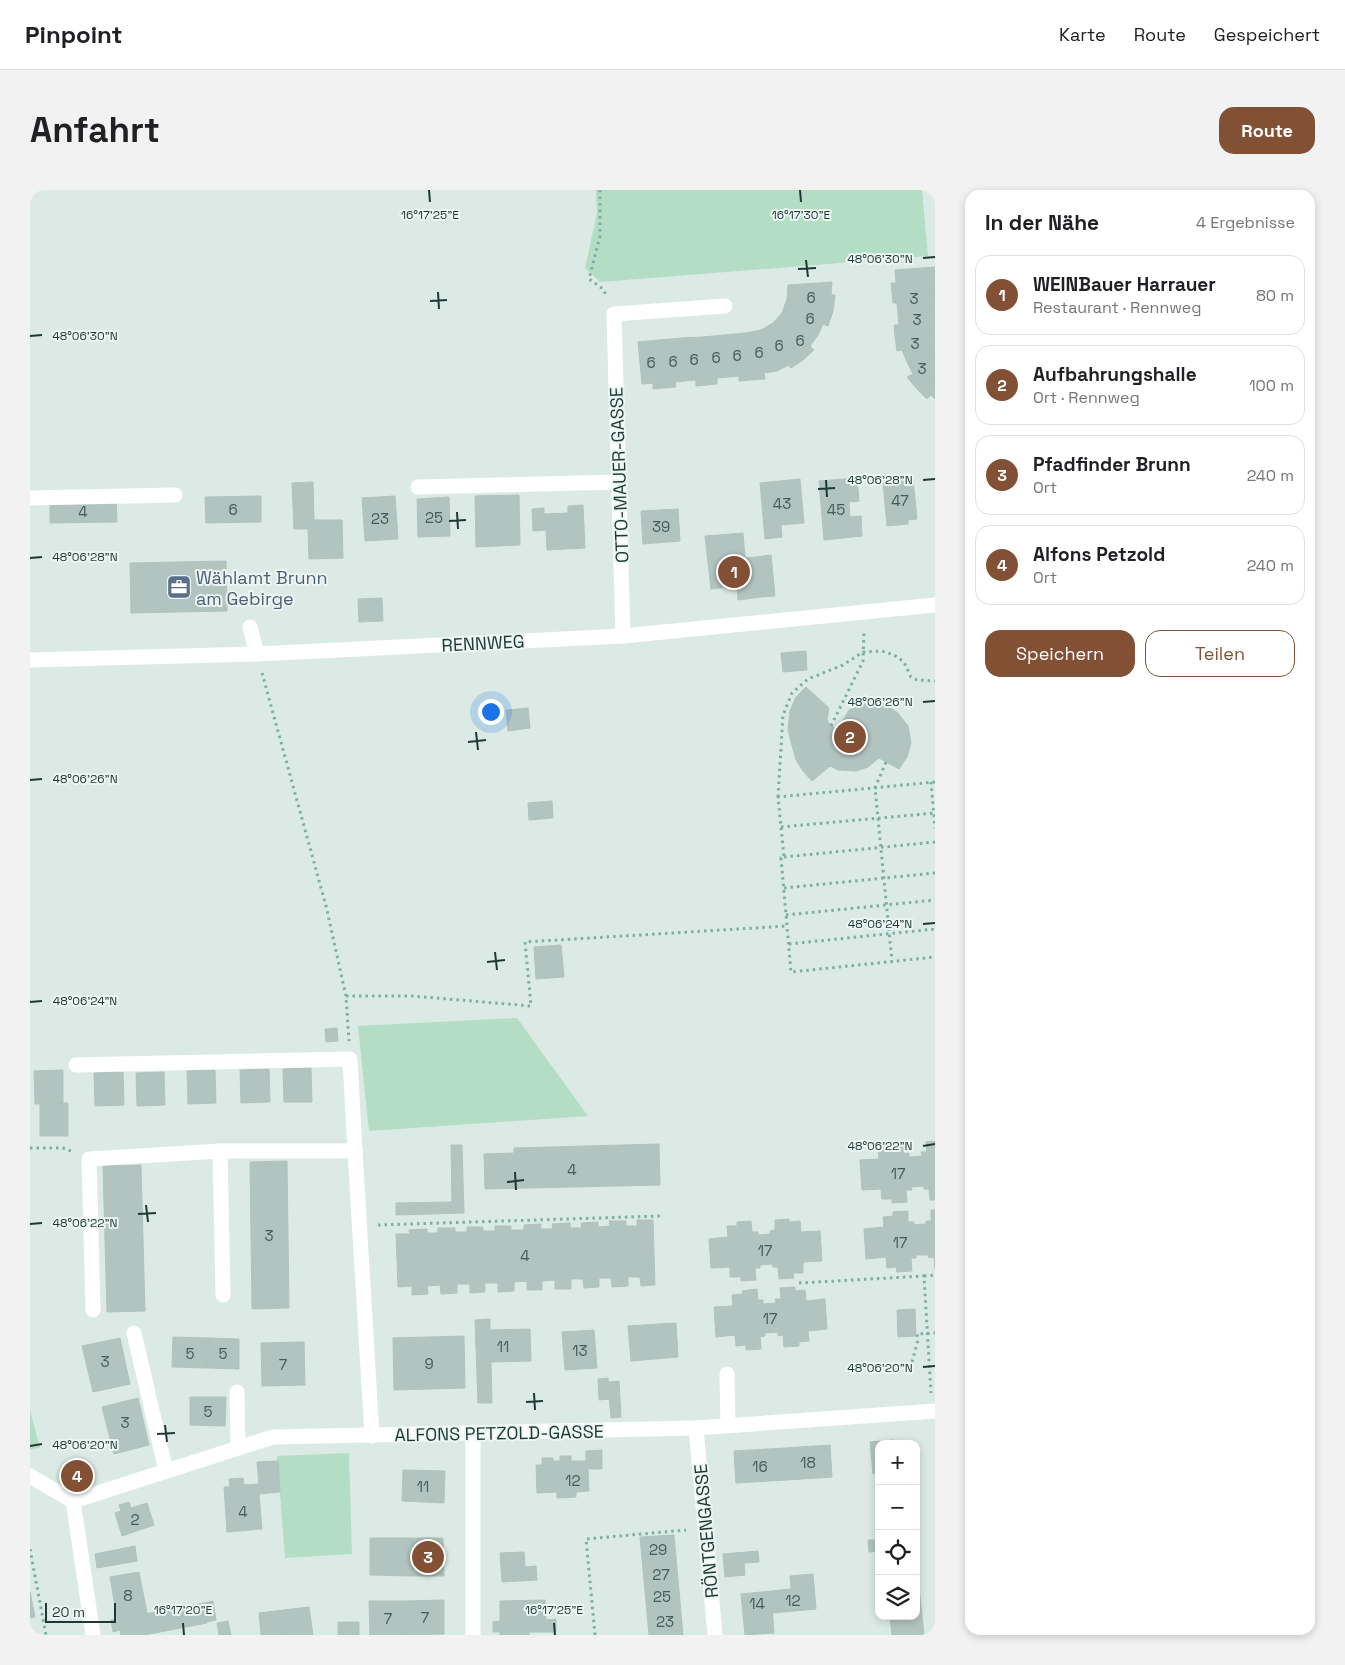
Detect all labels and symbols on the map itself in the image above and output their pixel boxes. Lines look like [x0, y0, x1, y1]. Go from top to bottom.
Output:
text: 16°17'25"E [401, 207, 459, 223]
text: 16°17'30"E [772, 207, 831, 223]
text: 48°06'30"N [847, 251, 913, 267]
house number: 6 [806, 288, 816, 307]
house number: 3 [909, 289, 919, 308]
house number: 6 [805, 309, 815, 328]
house number: 3 [912, 310, 922, 329]
text: 48°06'30"N [52, 328, 118, 344]
house number: 6 [795, 331, 805, 350]
house number: 3 [910, 334, 920, 353]
house number: 6 [774, 336, 784, 355]
house number: 6 [754, 343, 764, 362]
house number: 6 [732, 346, 742, 365]
house number: 6 [711, 348, 721, 367]
house number: 6 [689, 350, 699, 369]
house number: 6 [668, 352, 678, 371]
house number: 6 [646, 353, 656, 372]
house number: 3 [917, 359, 927, 378]
street label: OTTO-MAUER-GASSE [604, 387, 634, 563]
text: 48°06'28"N [847, 472, 913, 488]
house number: 47 [891, 491, 909, 510]
house number: 43 [773, 494, 791, 513]
house number: 6 [228, 500, 238, 519]
house number: 45 [827, 500, 845, 519]
house number: 4 [78, 502, 88, 521]
house number: 25 [425, 508, 443, 527]
house number: 23 [371, 509, 389, 528]
house number: 39 [652, 517, 670, 536]
text: 48°06'28"N [52, 549, 118, 565]
pin: 1 [718, 553, 750, 591]
place label: Wählamt Brunn am Gebirge [196, 566, 328, 610]
office icon: Wählamt Brunn am Gebirge [166, 574, 192, 600]
street label: RENNWEG [441, 629, 525, 657]
text: 48°06'26"N [847, 694, 913, 710]
your location [478, 699, 504, 725]
pin: 2 [834, 718, 866, 756]
text: 48°06'26"N [52, 771, 118, 787]
text: 48°06'24"N [848, 916, 912, 932]
text: 48°06'24"N [53, 993, 117, 1009]
text: 48°06'22"N [847, 1138, 913, 1154]
house number: 4 [567, 1160, 577, 1179]
house number: 17 [891, 1164, 905, 1183]
text: 48°06'22"N [52, 1215, 118, 1231]
house number: 3 [264, 1226, 274, 1245]
house number: 17 [893, 1233, 907, 1252]
house number: 17 [758, 1241, 772, 1260]
house number: 4 [520, 1246, 530, 1265]
house number: 17 [763, 1309, 777, 1328]
house number: 11 [497, 1337, 509, 1356]
house number: 13 [572, 1341, 588, 1360]
house number: 5 [186, 1344, 195, 1363]
house number: 5 [219, 1344, 228, 1363]
house number: 3 [100, 1352, 110, 1371]
house number: 9 [424, 1354, 434, 1373]
house number: 7 [279, 1355, 287, 1374]
text: 48°06'20"N [847, 1360, 913, 1376]
house number: 5 [204, 1402, 213, 1421]
house number: 3 [120, 1413, 130, 1432]
street label: ALFONS PETZOLD-GASSE [394, 1420, 604, 1446]
text: 48°06'20"N [52, 1437, 118, 1453]
house number: 18 [800, 1453, 816, 1472]
pin: 4 [61, 1457, 93, 1495]
house number: 16 [752, 1457, 768, 1476]
street label: RÖNTGENGASSE [689, 1463, 723, 1599]
house number: 12 [565, 1471, 581, 1490]
house number: 11 [417, 1477, 429, 1496]
house number: 4 [238, 1502, 248, 1521]
house number: 2 [130, 1510, 140, 1529]
pin: 3 [412, 1538, 444, 1576]
house number: 29 [649, 1540, 667, 1559]
house number: 27 [652, 1565, 670, 1584]
house number: 8 [123, 1586, 133, 1605]
house number: 25 [653, 1587, 671, 1606]
house number: 12 [785, 1591, 801, 1610]
house number: 14 [749, 1594, 765, 1613]
scale bar [45, 1600, 116, 1623]
text: 16°17'20"E [154, 1602, 212, 1618]
text: 16°17'25"E [525, 1602, 583, 1618]
house number: 7 [421, 1608, 429, 1627]
house number: 7 [384, 1609, 392, 1628]
house number: 23 [656, 1612, 674, 1631]

